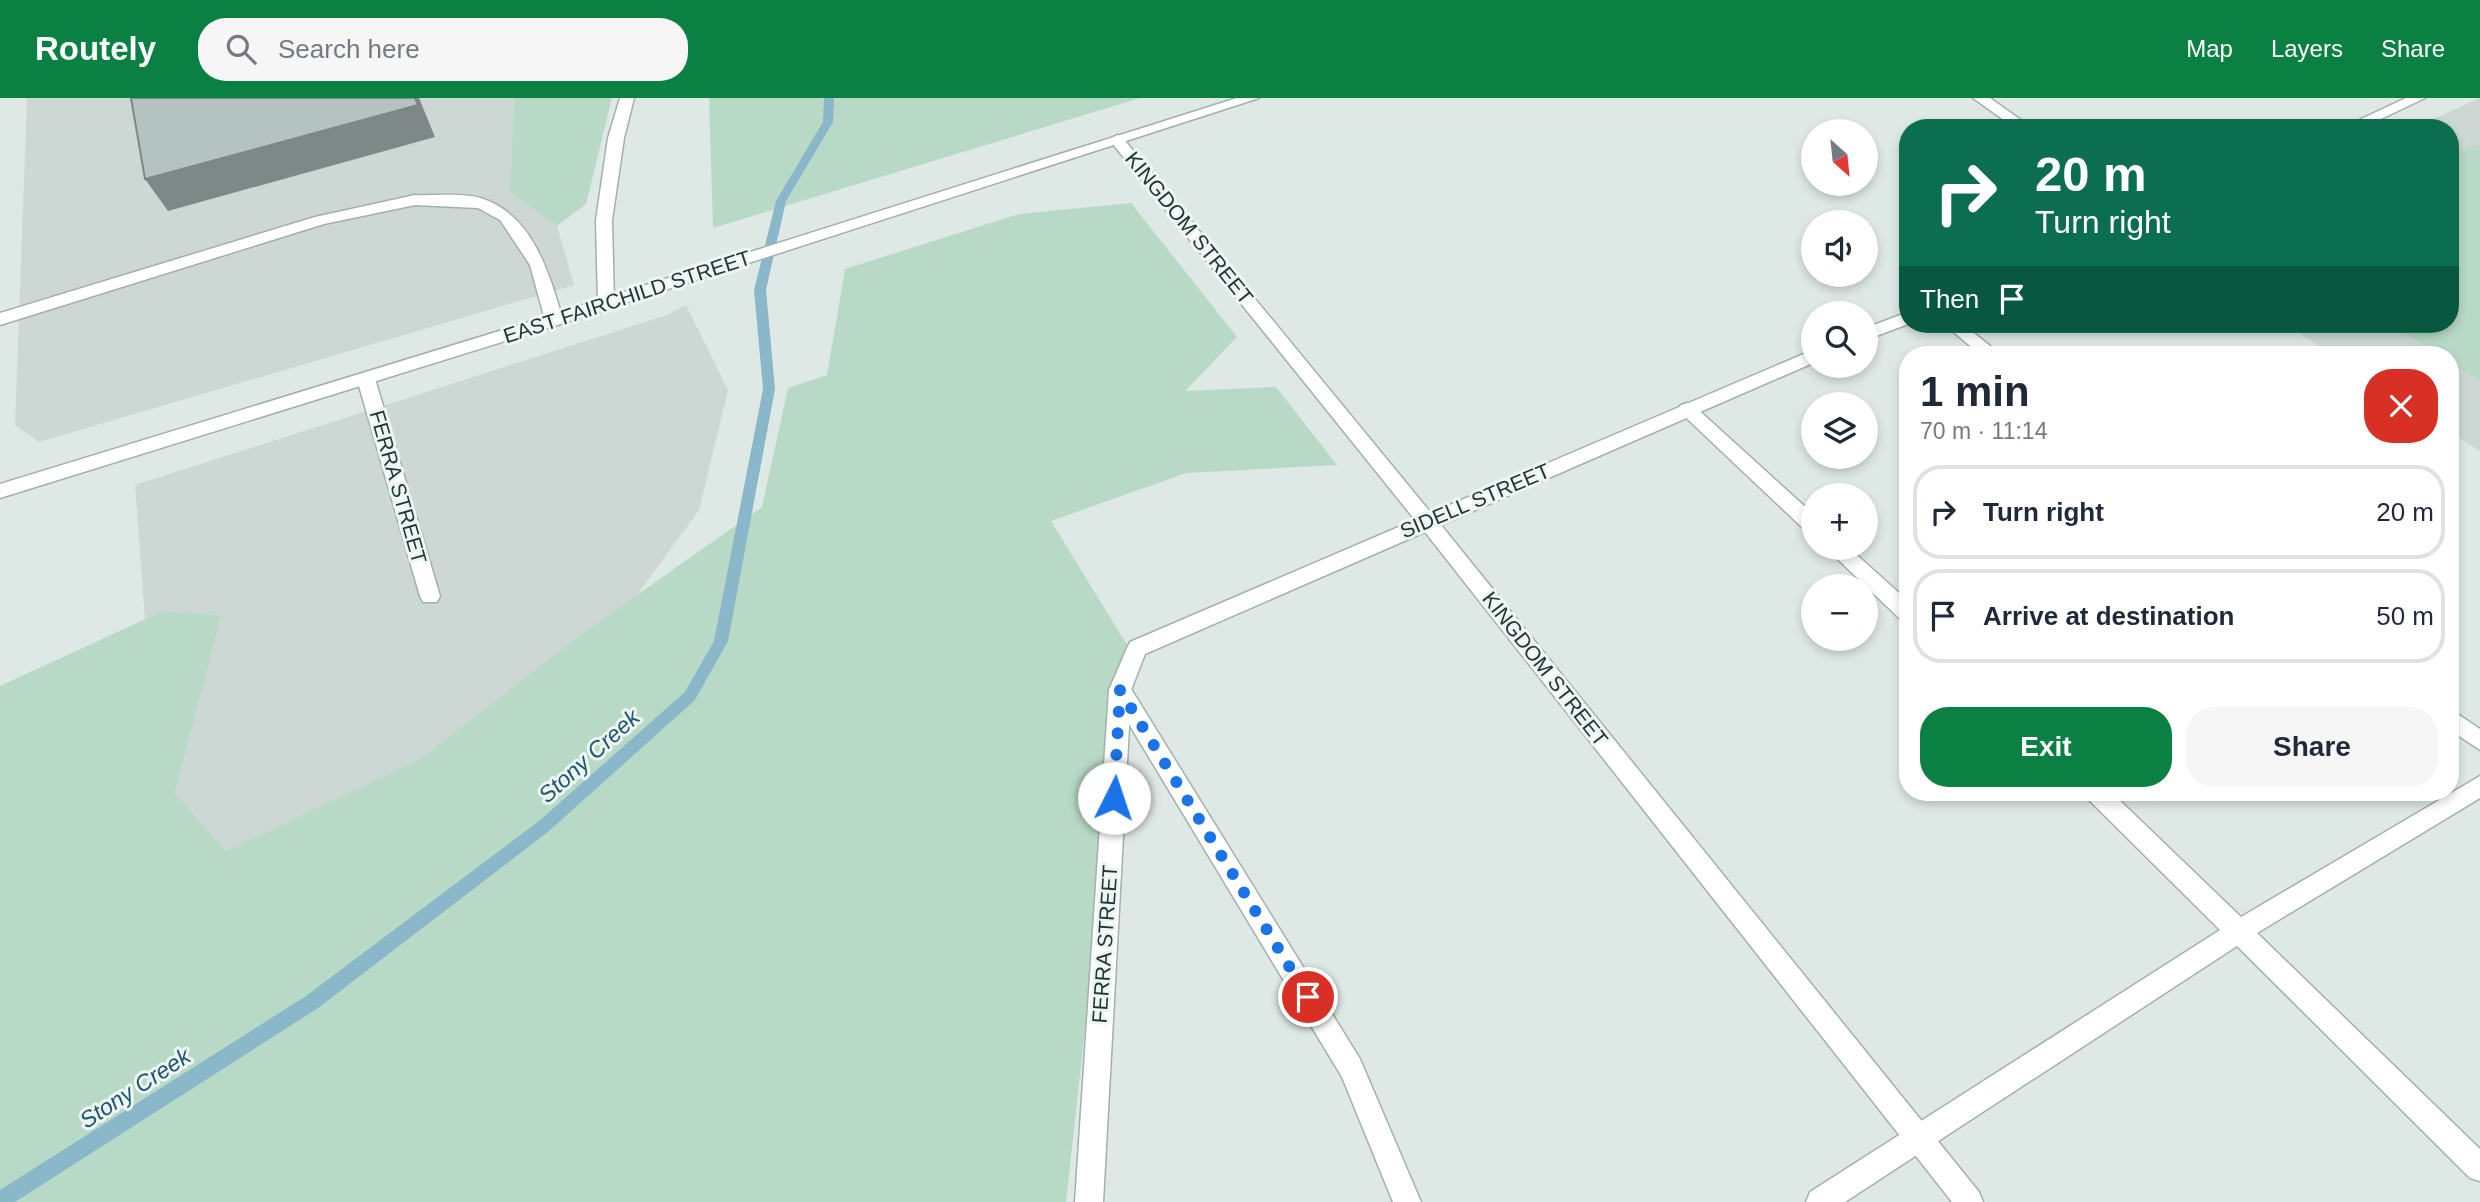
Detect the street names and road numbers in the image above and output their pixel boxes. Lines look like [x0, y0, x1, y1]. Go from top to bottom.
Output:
street label: KINGDOM STREET [1121, 147, 1258, 308]
street label: EAST FAIRCHILD STREET [500, 246, 754, 347]
street label: FERRA STREET [366, 407, 431, 566]
street label: SIDELL STREET [1397, 459, 1553, 542]
street label: KINGDOM STREET [1478, 587, 1613, 750]
street label: FERRA STREET [1087, 864, 1122, 1024]

